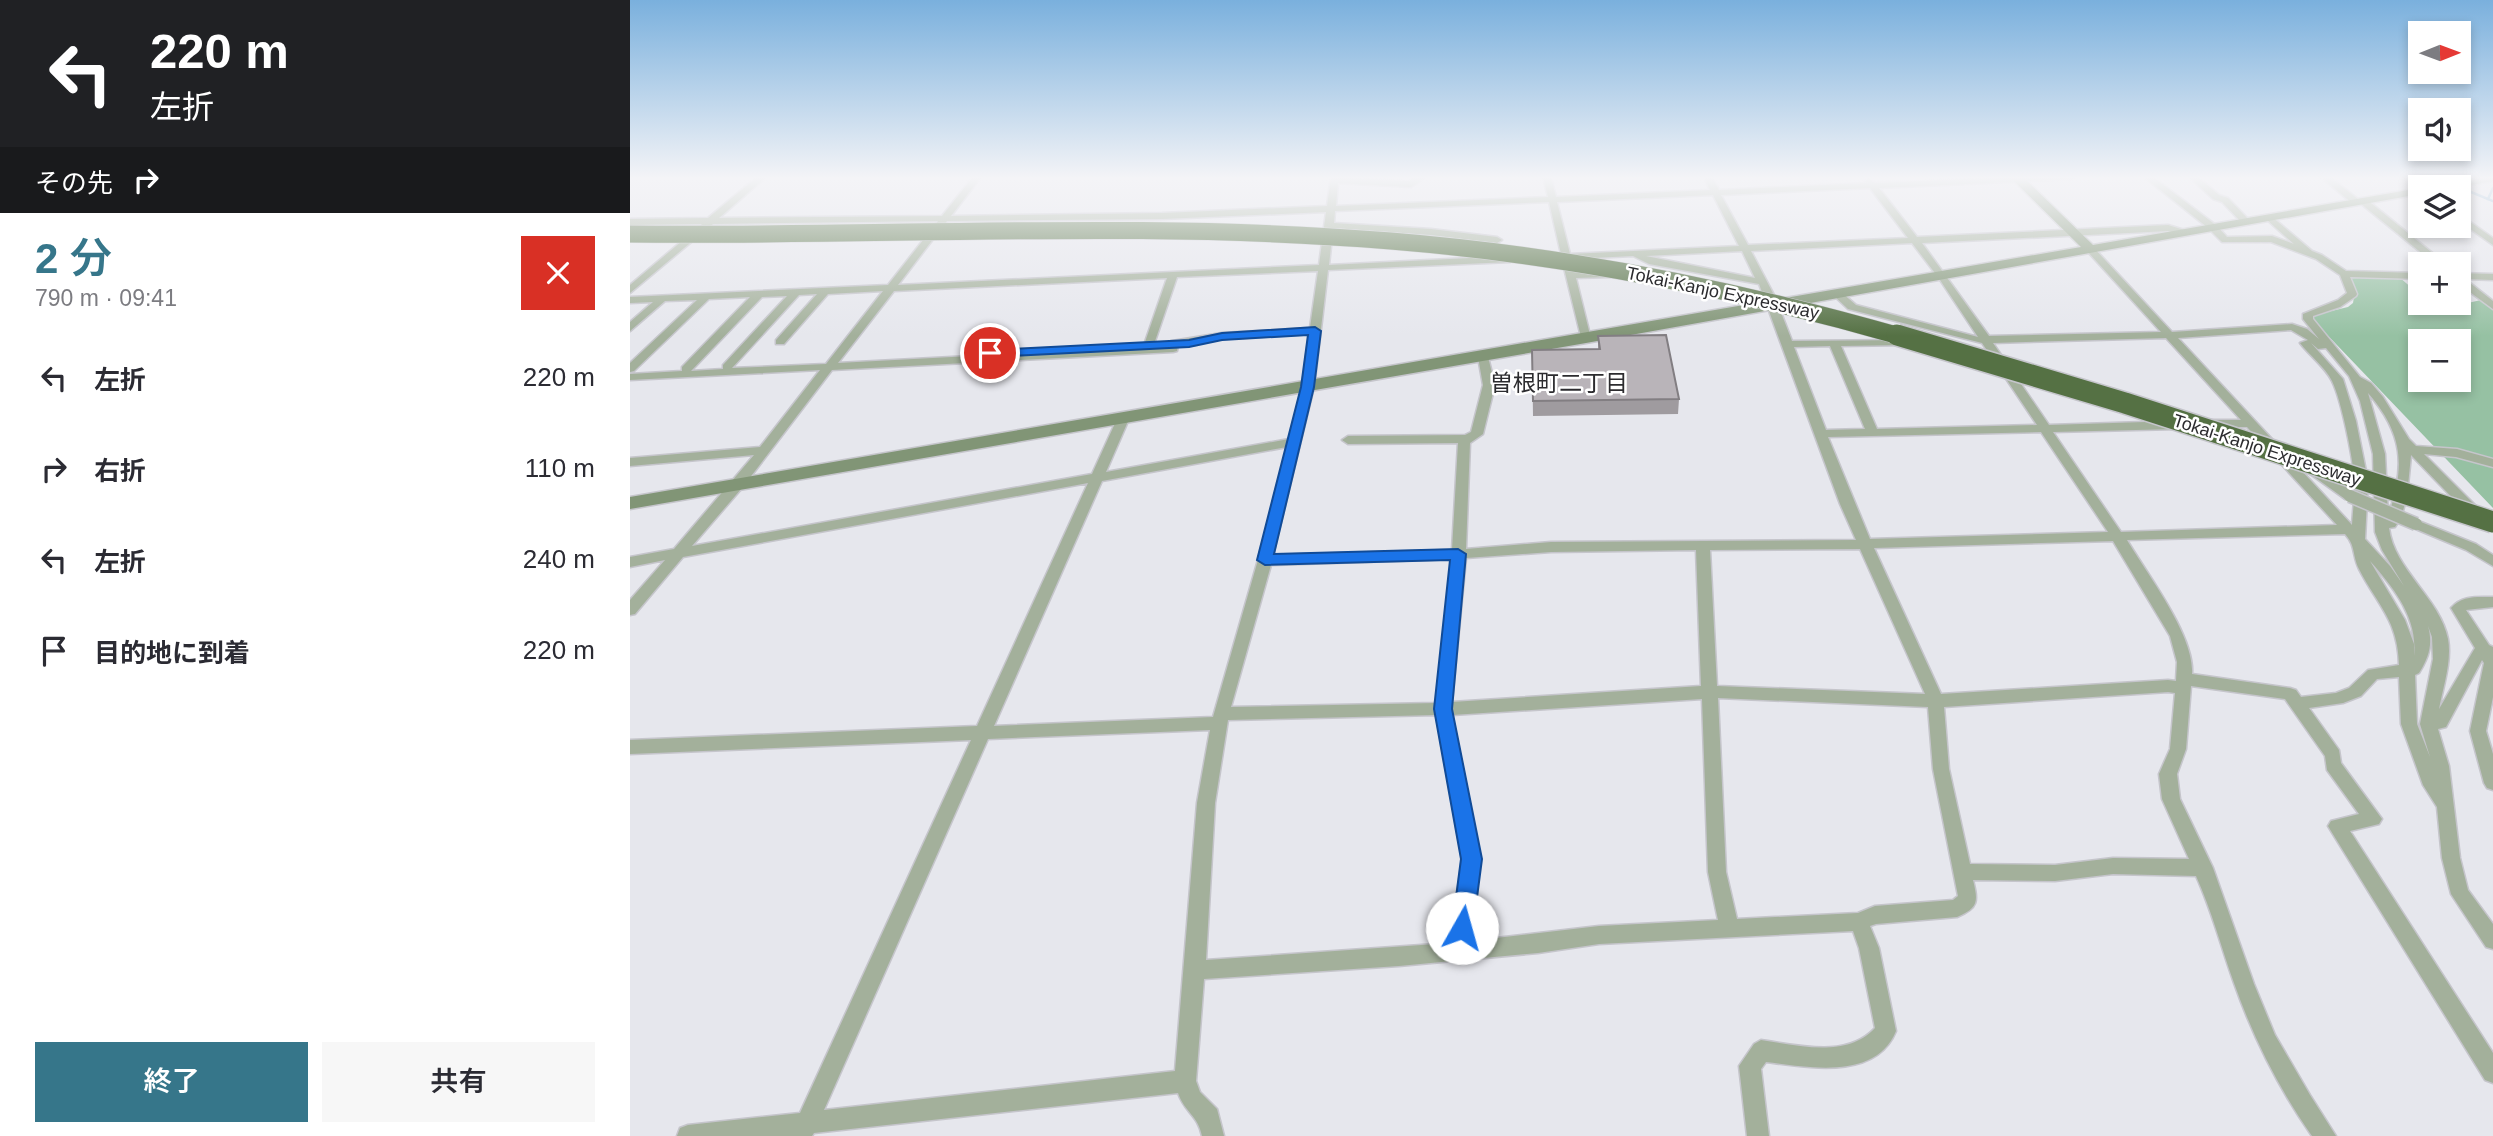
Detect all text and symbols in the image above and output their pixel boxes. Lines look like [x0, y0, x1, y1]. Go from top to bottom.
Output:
north arrow [2408, 21, 2471, 84]
map controls [2408, 21, 2471, 392]
text: 220 m [150, 24, 289, 78]
icon: left [35, 28, 126, 119]
text: 左折 [150, 89, 214, 125]
button: sound [2408, 98, 2471, 161]
icon: right [127, 161, 165, 199]
text: その先 [35, 168, 113, 198]
button: layers [2408, 175, 2471, 238]
text: 2 分 [35, 235, 112, 282]
button: close [521, 236, 595, 310]
button: + [2408, 252, 2471, 315]
street label: Tokai-Kanjo Expressway [1625, 263, 1821, 323]
text: 790 m · 09:41 [35, 285, 177, 311]
pin [960, 323, 1020, 383]
button: − [2408, 329, 2471, 392]
icon: arrive [971, 334, 1009, 372]
icon: left [35, 359, 73, 397]
text: 220 m [523, 362, 595, 392]
text: 左折 [94, 365, 146, 395]
district label: 曽根町二丁目 [1490, 370, 1628, 396]
street label: Tokai-Kanjo Expressway [2171, 410, 2363, 490]
icon: right [35, 450, 73, 488]
text: 110 m [525, 453, 595, 483]
text: 右折 [94, 456, 146, 486]
icon: left [35, 541, 73, 579]
text: 240 m [523, 544, 595, 574]
text: 左折 [94, 547, 146, 577]
icon: arrive [35, 632, 73, 670]
text: 220 m [523, 635, 595, 665]
text: 目的地に到着 [94, 638, 250, 668]
position arrow [1425, 891, 1499, 965]
button: 終了 [35, 1042, 308, 1122]
button: 共有 [322, 1042, 595, 1122]

